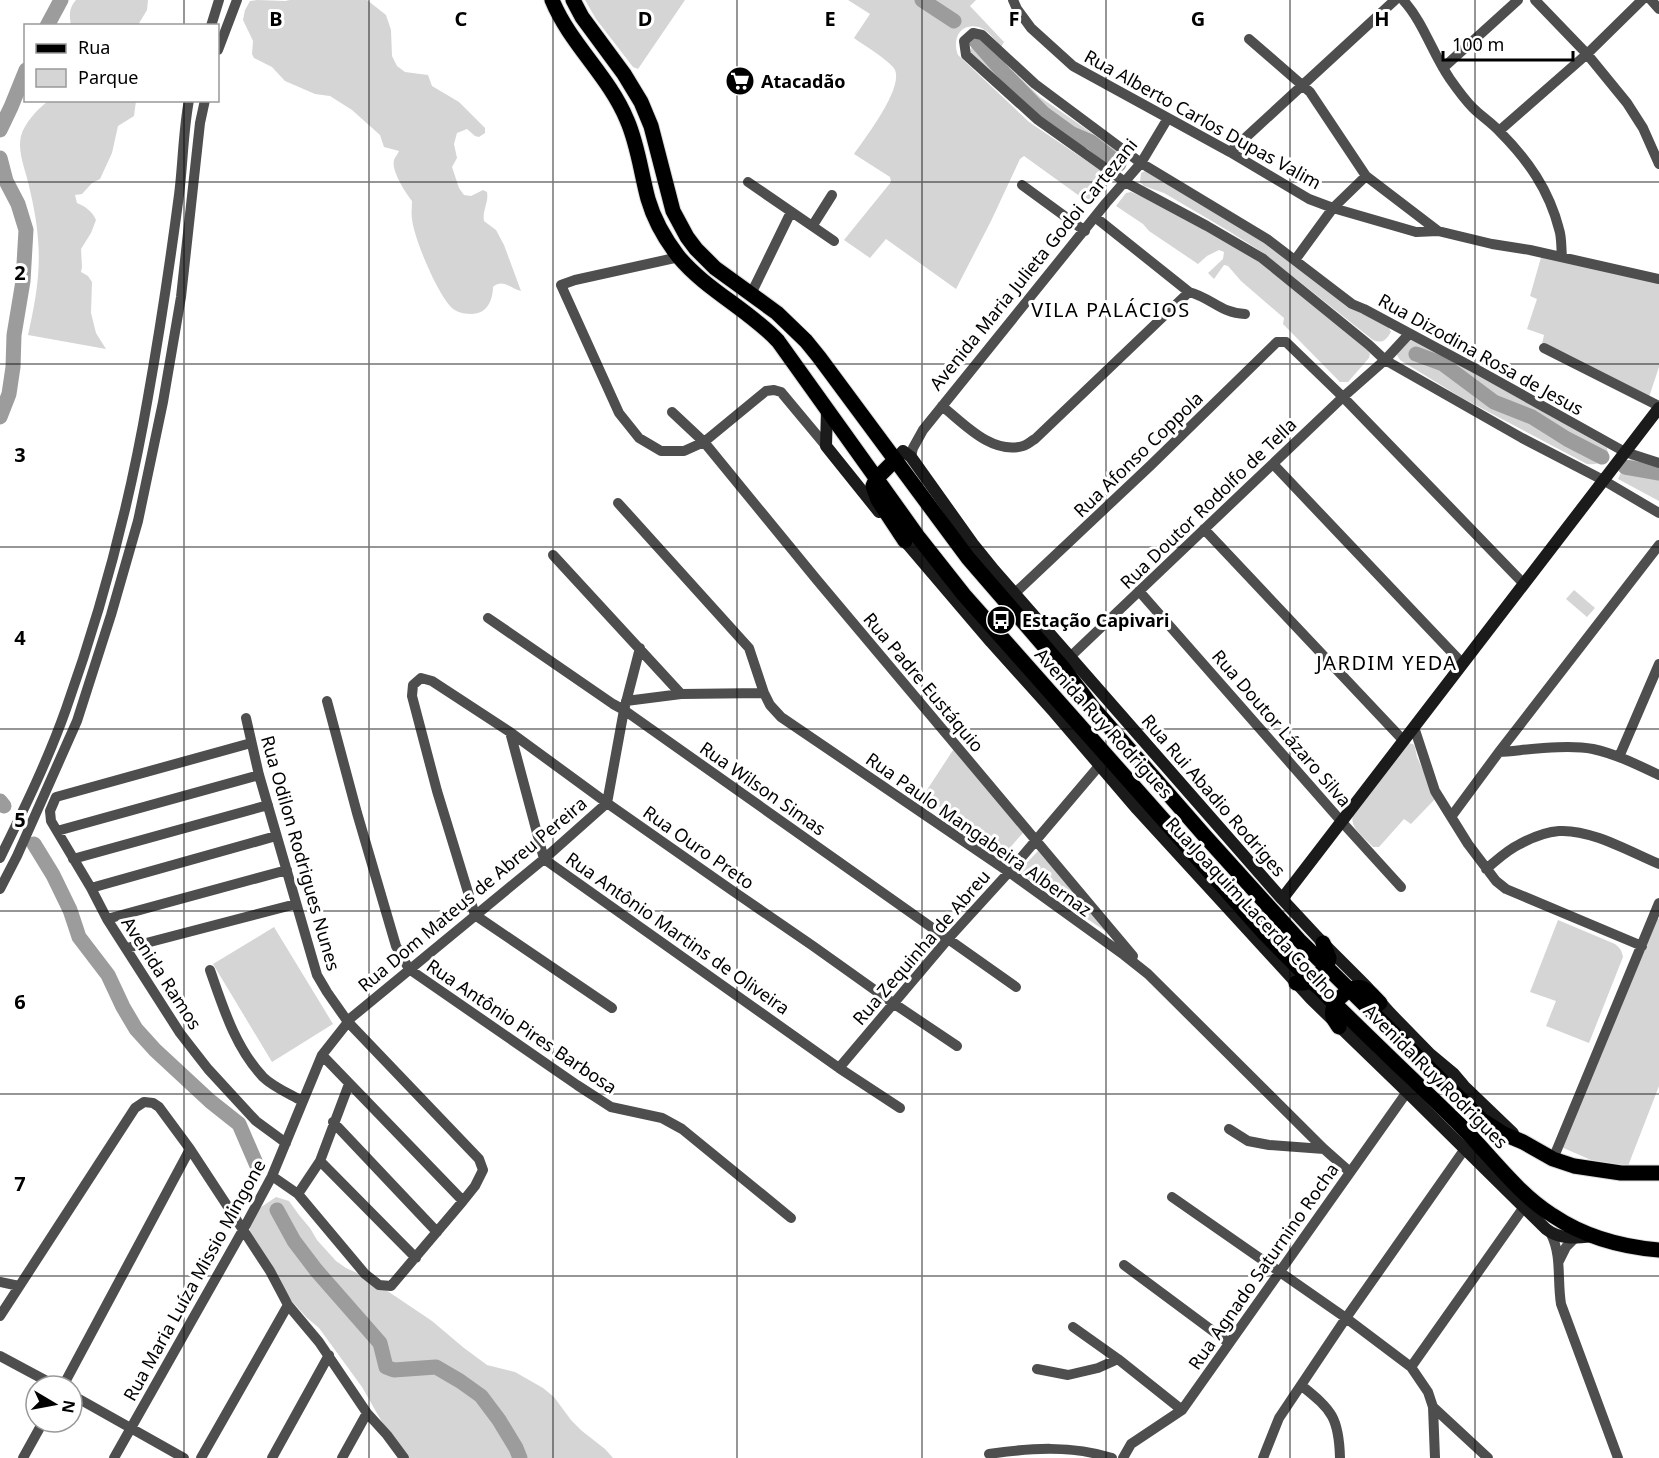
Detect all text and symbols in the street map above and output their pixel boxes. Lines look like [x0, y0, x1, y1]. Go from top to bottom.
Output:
text: B [269, 5, 283, 32]
text: C [455, 5, 468, 32]
text: D [638, 5, 652, 32]
text: E [824, 5, 836, 32]
text: F [1009, 5, 1019, 32]
text: G [1191, 5, 1205, 32]
text: H [1374, 5, 1390, 32]
legend [24, 24, 219, 102]
scale bar [1443, 24, 1574, 62]
text: 100 m [1452, 32, 1504, 56]
text: Rua [78, 35, 110, 59]
street label: Rua Alberto Carlos Dupas Valim [1080, 44, 1326, 194]
text: Parque [78, 65, 138, 89]
supermarket icon: Atacadão [724, 65, 756, 97]
place label: Atacadão [761, 69, 846, 93]
street label: Avenida Maria Julieta Godoi Cartezani [924, 133, 1142, 395]
text: 2 [14, 259, 26, 286]
street label: Rua Dizodina Rosa de Jesus [1374, 288, 1588, 420]
district label: VILA PALÁCIOS [1031, 296, 1191, 323]
street label: Rua Afonso Coppola [1068, 386, 1208, 522]
street label: Rua Doutor Rodolfo de Tella [1115, 412, 1301, 594]
text: 3 [14, 441, 26, 468]
bus stop icon: Estação Capivari [985, 604, 1017, 636]
street label: Rua Padre Eustáquio [859, 607, 989, 757]
place label: Estação Capivari [1022, 608, 1169, 632]
text: 4 [14, 624, 26, 651]
street label: Avenida Ruy Rodrigues [1030, 643, 1178, 803]
street label: Rua Doutor Lázaro Silva [1207, 644, 1357, 812]
district label: JARDIM YEDA [1314, 649, 1458, 676]
street label: Rua Rui Abadio Rodriges [1137, 709, 1291, 881]
street label: Rua Odilon Rodrigues Nunes [256, 733, 346, 973]
street label: Rua Wilson Simas [695, 736, 831, 840]
street label: Rua Paulo Mangabeira Albernaz [861, 747, 1097, 921]
street label: Rua Dom Mateus de Abreu Pereira [353, 791, 591, 997]
street label: Rua Ouro Preto [639, 800, 759, 894]
text: 5 [14, 806, 26, 833]
street label: Rua Joaquim Lacerda Coelho [1161, 811, 1343, 1005]
street label: Rua Antônio Martins de Oliveira [561, 846, 795, 1020]
street label: Rua Zequinha de Abreu [847, 864, 995, 1030]
street label: Avenida Ramos [117, 912, 207, 1034]
street label: Rua Antônio Pires Barbosa [422, 953, 622, 1099]
text: 6 [14, 988, 26, 1015]
street label: Avenida Ruy Rodrigues [1359, 999, 1513, 1153]
street label: Rua Maria Luíza Missio Mingone [117, 1155, 271, 1405]
street label: Rua Agnado Saturnino Rocha [1182, 1158, 1344, 1374]
text: 7 [14, 1170, 26, 1197]
north arrow [24, 1374, 84, 1434]
text: N [57, 1398, 81, 1415]

